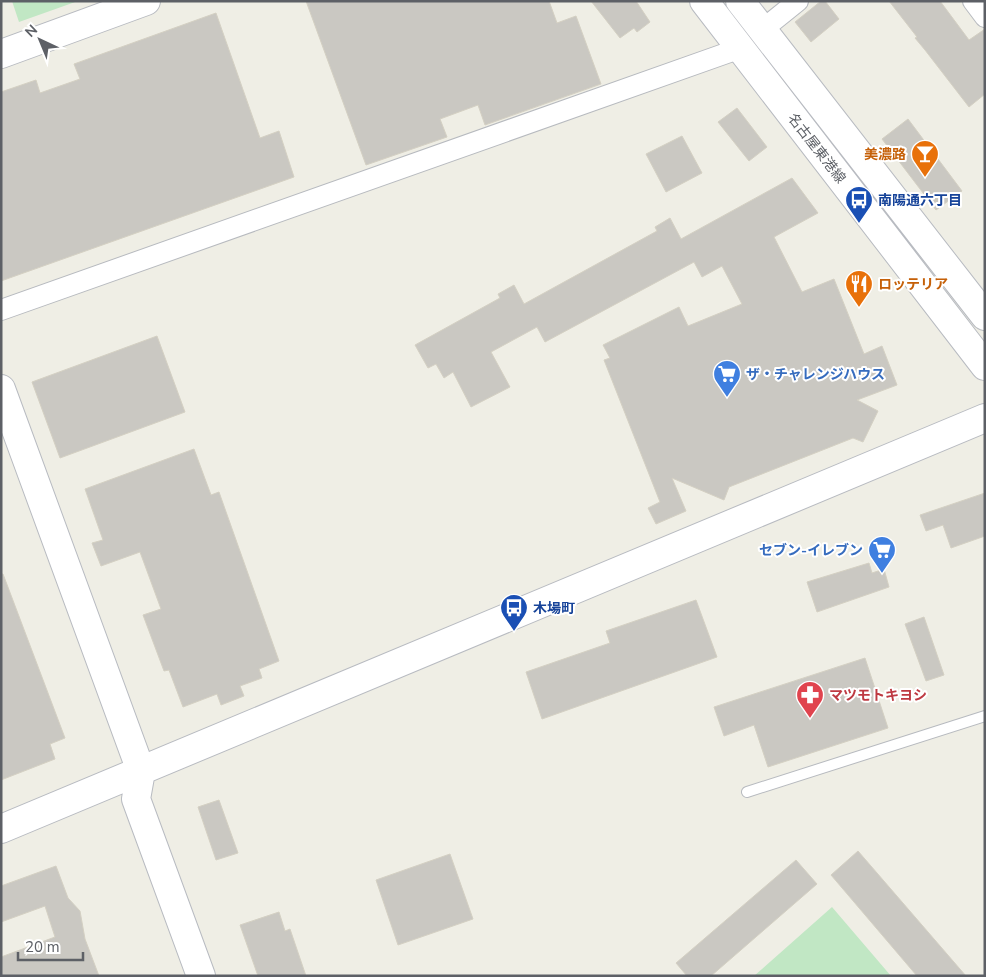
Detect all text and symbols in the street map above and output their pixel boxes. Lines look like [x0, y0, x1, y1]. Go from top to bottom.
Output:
north arrow [15, 15, 65, 65]
text: N [21, 21, 42, 41]
street label: 名古屋東港線 [783, 109, 850, 187]
bar icon: 美濃路 [910, 139, 940, 178]
place label: 美濃路 [864, 145, 906, 164]
bus stop icon: 南陽通六丁目 [844, 185, 874, 224]
place label: 南陽通六丁目 [878, 191, 962, 210]
restaurant icon: ロッテリア [844, 269, 874, 308]
place label: ロッテリア [878, 275, 948, 294]
supermarket icon: ザ・チャレンジハウス [712, 359, 742, 398]
place label: ザ・チャレンジハウス [746, 365, 885, 384]
supermarket icon: セブン-イレブン [867, 535, 897, 574]
place label: セブン-イレブン [759, 541, 863, 560]
bus stop icon: 木場町 [499, 593, 529, 632]
place label: 木場町 [533, 599, 575, 618]
pharmacy icon: マツモトキヨシ [795, 680, 825, 719]
place label: マツモトキヨシ [829, 686, 927, 705]
scale bar [18, 930, 82, 962]
text: 20 m [25, 937, 60, 957]

